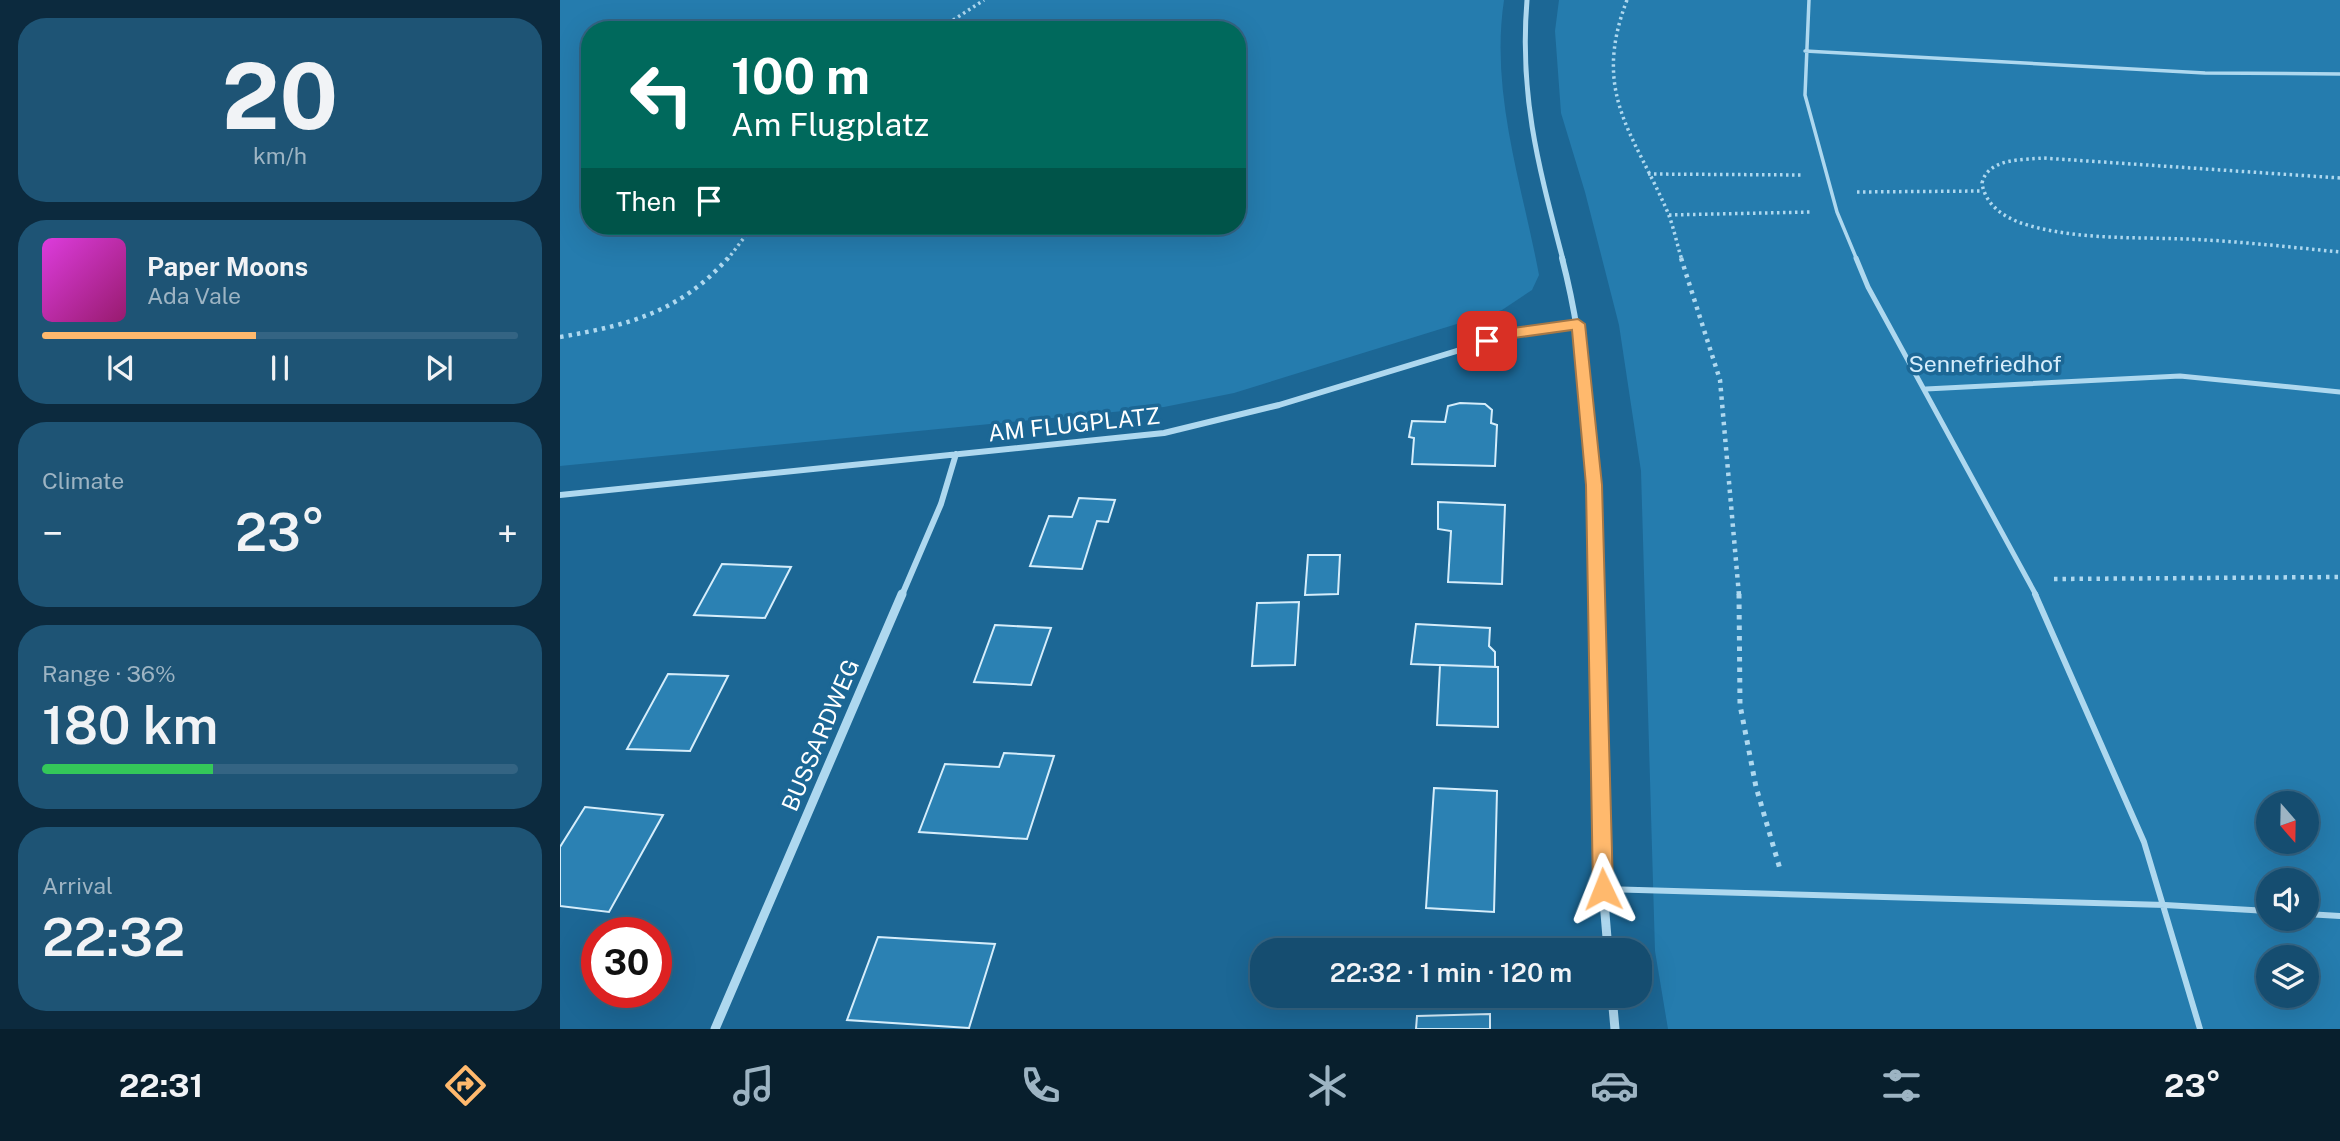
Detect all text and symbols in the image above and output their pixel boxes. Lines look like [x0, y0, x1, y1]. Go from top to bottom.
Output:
text: 20 [222, 43, 338, 149]
text: 100 m [731, 47, 870, 105]
icon: left [616, 49, 707, 140]
text: Am Flugplatz [731, 106, 929, 143]
text: km/h [253, 142, 307, 169]
icon: arrive [690, 182, 728, 220]
text: Then [616, 186, 676, 217]
text: Paper Moons [147, 251, 308, 282]
text: Ada Vale [147, 282, 241, 309]
pin [1457, 311, 1517, 371]
icon: arrive [1468, 322, 1506, 360]
icon: previous [102, 349, 140, 387]
icon: pause [261, 349, 299, 387]
icon: next [420, 349, 458, 387]
park label: Sennefriedhof [1908, 350, 2062, 377]
street label: AM FLUGPLATZ [987, 402, 1161, 446]
text: Climate [42, 467, 124, 494]
text: 23° [235, 502, 325, 563]
text: − [42, 511, 63, 556]
text: + [497, 511, 518, 556]
street label: BUSSARDWEG [776, 655, 864, 815]
text: Range · 36% [42, 660, 176, 687]
text: 180 km [42, 695, 218, 756]
north arrow [2256, 791, 2319, 854]
map controls [2256, 791, 2319, 1008]
position arrow [1566, 852, 1640, 926]
button: sound [2256, 868, 2319, 931]
text: Arrival [42, 872, 113, 899]
text: 22:32 [42, 907, 185, 968]
speed limit sign: 30 [581, 917, 672, 1008]
button: layers [2256, 945, 2319, 1008]
text: 22:32 · 1 min · 120 m [1330, 957, 1572, 988]
icon: directions [441, 1061, 490, 1110]
icon: music [729, 1061, 778, 1110]
icon: phone [1016, 1061, 1065, 1110]
icon: climate [1303, 1061, 1352, 1110]
icon: car [1590, 1061, 1639, 1110]
icon: filters [1877, 1061, 1926, 1110]
text: 22:31 [119, 1067, 203, 1104]
text: 23° [2164, 1067, 2221, 1104]

